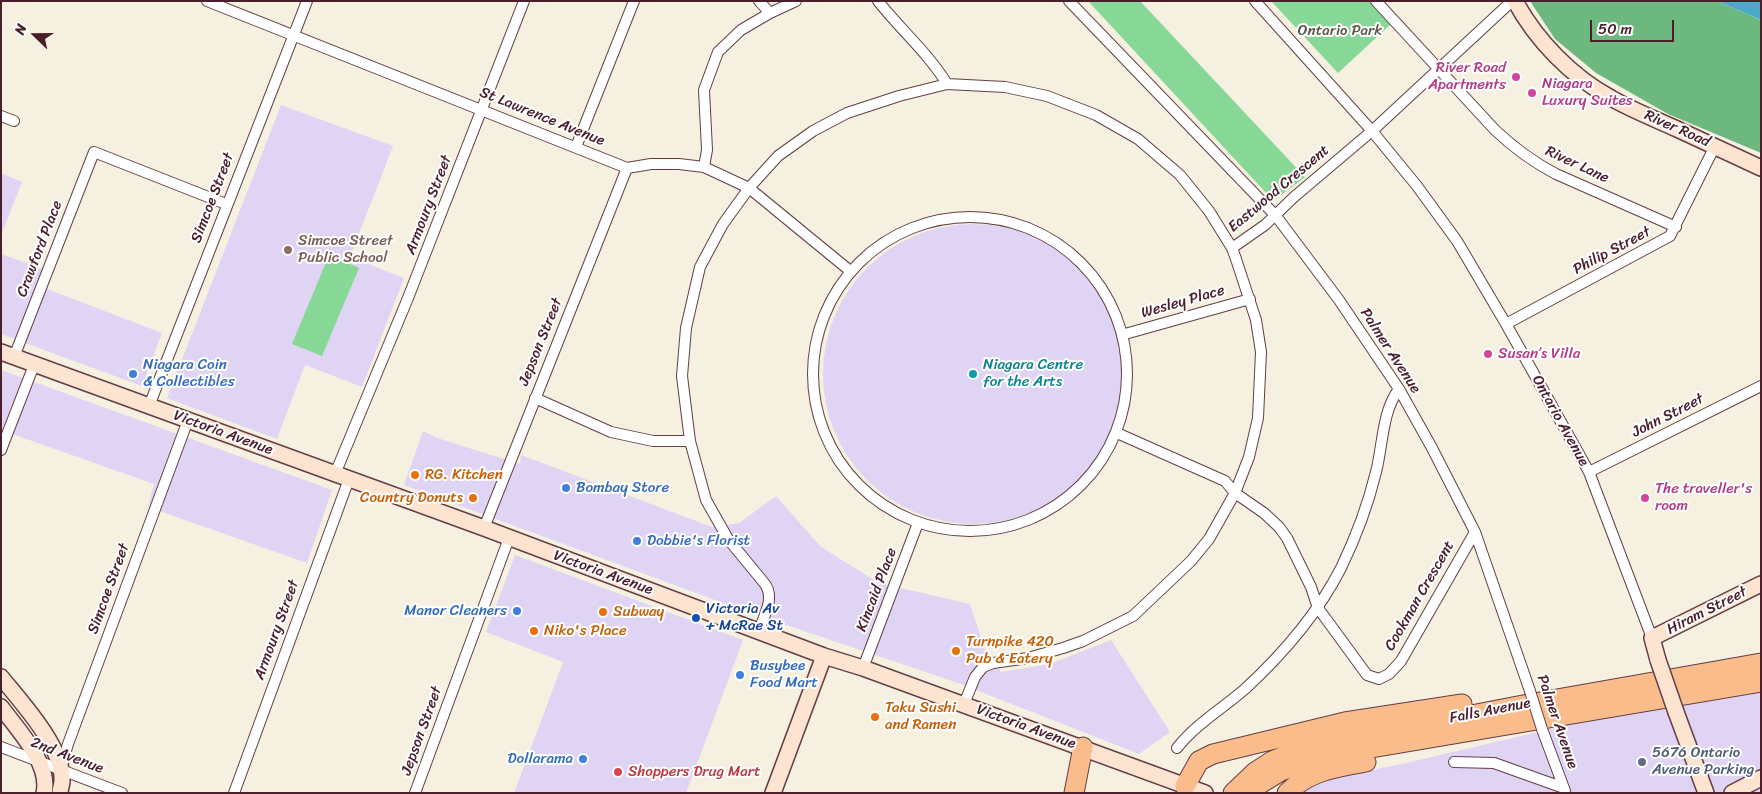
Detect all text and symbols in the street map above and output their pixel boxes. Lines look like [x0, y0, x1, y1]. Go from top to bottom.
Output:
north arrow [10, 10, 60, 60]
scale bar [1592, 10, 1676, 42]
text: 50 m [1598, 16, 1632, 42]
text: N [7, 20, 34, 38]
park label: Ontario Park [1298, 22, 1382, 40]
place label: River Road Apartments [1428, 59, 1506, 94]
marker: River Road Apartments [1510, 71, 1522, 83]
place label: Niagara Luxury Suites [1542, 75, 1633, 110]
street label: St Lawrence Avenue [477, 84, 607, 150]
marker: Niagara Luxury Suites [1526, 87, 1538, 99]
street label: River Road [1641, 107, 1713, 151]
street label: Eastwood Crescent [1225, 141, 1333, 237]
street label: River Lane [1542, 142, 1612, 188]
street label: Simcoe Street [188, 150, 238, 246]
street label: Armoury Street [402, 153, 456, 257]
street label: Crawford Place [13, 198, 67, 300]
street label: Philip Street [1570, 223, 1654, 279]
place label: Simcoe Street Public School [298, 232, 393, 267]
marker: Simcoe Street Public School [282, 244, 294, 256]
street label: Wesley Place [1139, 282, 1227, 322]
street label: Jepson Street [515, 296, 567, 388]
street label: Palmer Avenue [1356, 305, 1424, 397]
place label: Susan’s Villa [1498, 345, 1580, 363]
marker: Susan’s Villa [1482, 348, 1494, 360]
place label: Niagara Coin & Collectibles [143, 356, 235, 391]
place label: Niagara Centre for the Arts [983, 356, 1083, 391]
marker: Niagara Coin & Collectibles [127, 368, 139, 380]
marker: Niagara Centre for the Arts [967, 368, 979, 380]
street label: Ontario Avenue [1528, 372, 1592, 470]
street label: John Street [1629, 390, 1707, 442]
street label: Victoria Avenue [171, 407, 275, 459]
place label: RG. Kitchen [425, 466, 503, 484]
marker: RG. Kitchen [409, 469, 421, 481]
place label: Bombay Store [576, 479, 669, 497]
place label: The traveller's room [1655, 480, 1752, 515]
marker: Bombay Store [560, 482, 572, 494]
place label: Country Donuts [360, 489, 463, 507]
marker: Country Donuts [467, 492, 479, 504]
marker: The traveller's room [1639, 492, 1651, 504]
place label: Dobbie's Florist [647, 532, 750, 550]
marker: Dobbie's Florist [631, 535, 643, 547]
street label: Cookman Crescent [1381, 538, 1459, 654]
street label: Simcoe Street [84, 541, 134, 637]
street label: Kincaid Place [853, 546, 901, 634]
street label: Victoria Avenue [551, 547, 655, 599]
street label: Armoury Street [251, 578, 303, 682]
street label: Hiram Street [1664, 583, 1750, 639]
place label: Victoria Av + McRae St [706, 600, 783, 635]
place label: Manor Cleaners [404, 602, 507, 620]
place label: Subway [613, 603, 664, 621]
marker: Manor Cleaners [511, 605, 523, 617]
marker: Subway [597, 606, 609, 618]
marker: Victoria Av + McRae St [690, 612, 702, 624]
place label: Niko's Place [544, 622, 627, 640]
marker: Niko's Place [528, 625, 540, 637]
place label: Turnpike 420 Pub & Eatery [966, 633, 1054, 668]
marker: Turnpike 420 Pub & Eatery [950, 645, 962, 657]
place label: Busybee Food Mart [750, 657, 818, 692]
marker: Busybee Food Mart [734, 669, 746, 681]
street label: Palmer Avenue [1533, 673, 1581, 771]
street label: Jepson Street [398, 684, 446, 778]
street label: Falls Avenue [1448, 694, 1532, 728]
place label: Taku Sushi and Ramen [885, 699, 956, 734]
street label: Victoria Avenue [974, 701, 1078, 753]
marker: Taku Sushi and Ramen [869, 711, 881, 723]
street label: 2nd Avenue [28, 734, 106, 778]
place label: 5676 Ontario Avenue Parking [1652, 744, 1754, 779]
place label: Dollarama [508, 750, 573, 768]
marker: Dollarama [577, 753, 589, 765]
marker: 5676 Ontario Avenue Parking [1636, 756, 1648, 768]
place label: Shoppers Drug Mart [628, 763, 761, 781]
marker: Shoppers Drug Mart [612, 766, 624, 778]

